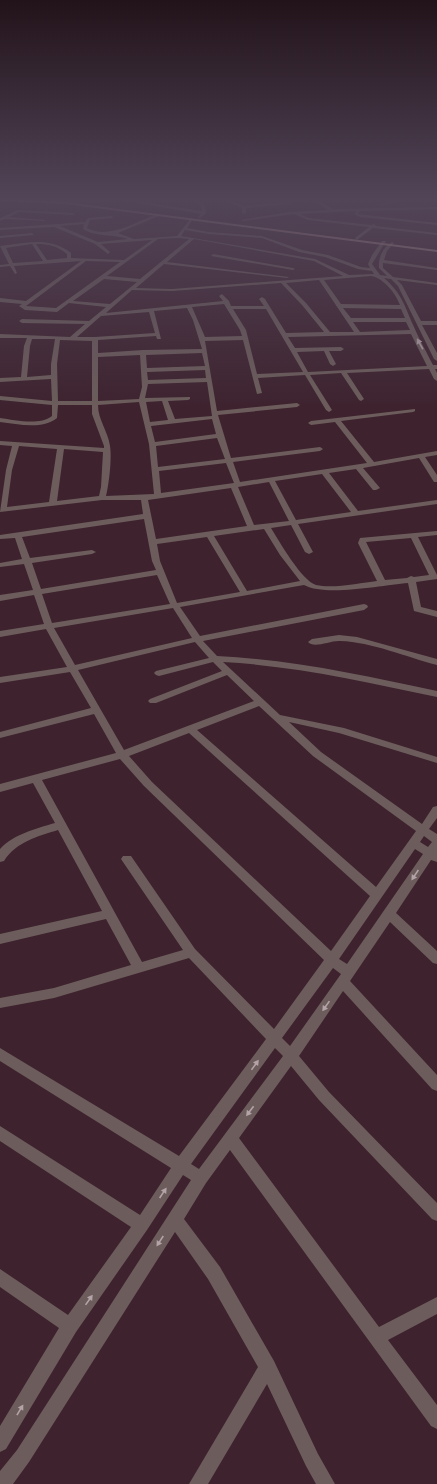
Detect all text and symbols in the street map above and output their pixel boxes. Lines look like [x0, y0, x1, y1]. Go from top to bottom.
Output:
one-way arrow [417, 338, 423, 350]
one-way arrow [411, 870, 419, 881]
one-way arrow [322, 1001, 330, 1011]
one-way arrow [251, 1059, 260, 1070]
one-way arrow [246, 1106, 254, 1117]
one-way arrow [159, 1188, 167, 1198]
one-way arrow [156, 1235, 163, 1247]
one-way arrow [85, 1294, 93, 1305]
one-way arrow [16, 1405, 24, 1415]

